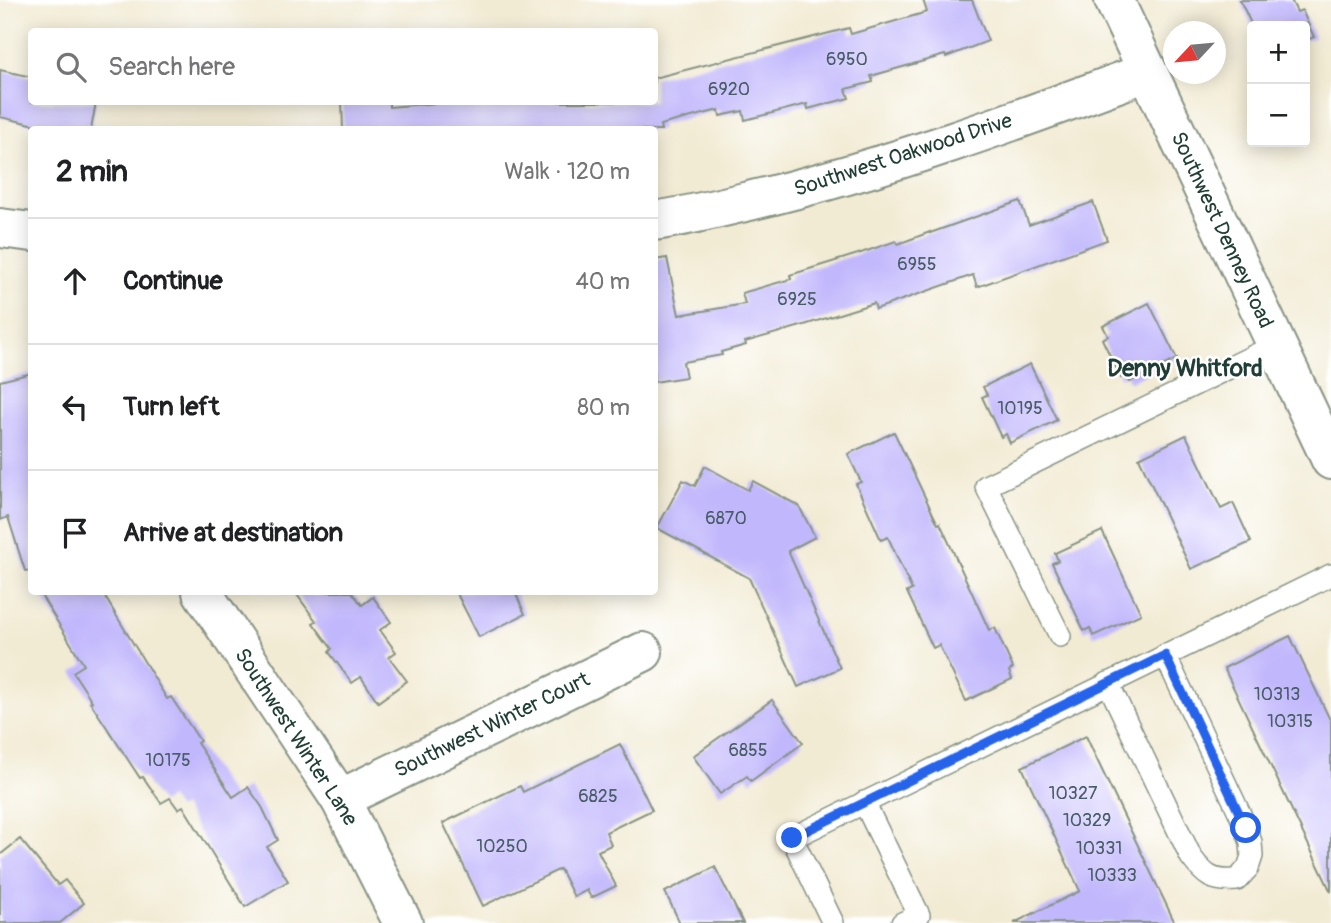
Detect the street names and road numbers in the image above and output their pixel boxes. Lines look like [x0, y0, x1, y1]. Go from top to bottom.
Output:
street label: Southwest Oakwood Drive [791, 107, 1016, 203]
street label: Southwest Denney Road [1165, 128, 1279, 332]
street label: Southwest Winter Lane [228, 643, 364, 832]
street label: Southwest Winter Court [390, 666, 595, 784]

